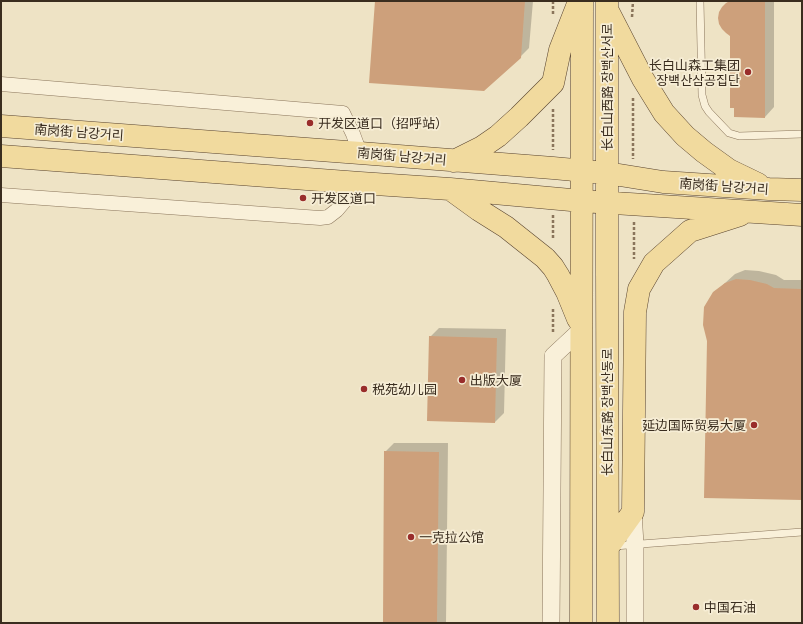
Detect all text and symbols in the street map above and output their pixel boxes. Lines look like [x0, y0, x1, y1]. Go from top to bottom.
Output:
street label: 长白山西路 장백산서로 [599, 23, 615, 151]
place label: 长白山森工集团 장백산삼공집단 [649, 57, 740, 88]
marker: 长白山森工集团 장백산삼공집단 [743, 67, 753, 77]
place label: 开发区道口（招呼站） [318, 115, 448, 131]
marker: 开发区道口（招呼站） [305, 118, 315, 128]
street label: 南岗街 남강거리 [34, 121, 124, 143]
street label: 南岗街 남강거리 [357, 144, 447, 168]
street label: 南岗街 남강거리 [679, 175, 769, 197]
place label: 开发区道口 [311, 190, 376, 206]
marker: 开发区道口 [298, 193, 308, 203]
street label: 长白山东路 장백산동로 [599, 348, 615, 476]
place label: 出版大厦 [470, 372, 522, 388]
marker: 出版大厦 [457, 375, 467, 385]
place label: 税苑幼儿园 [372, 381, 437, 397]
marker: 税苑幼儿园 [359, 384, 369, 394]
place label: 延边国际贸易大厦 [642, 417, 746, 433]
marker: 延边国际贸易大厦 [749, 420, 759, 430]
place label: 一克拉公馆 [419, 529, 484, 545]
marker: 一克拉公馆 [406, 532, 416, 542]
place label: 中国石油 [704, 599, 756, 615]
marker: 中国石油 [691, 602, 701, 612]

